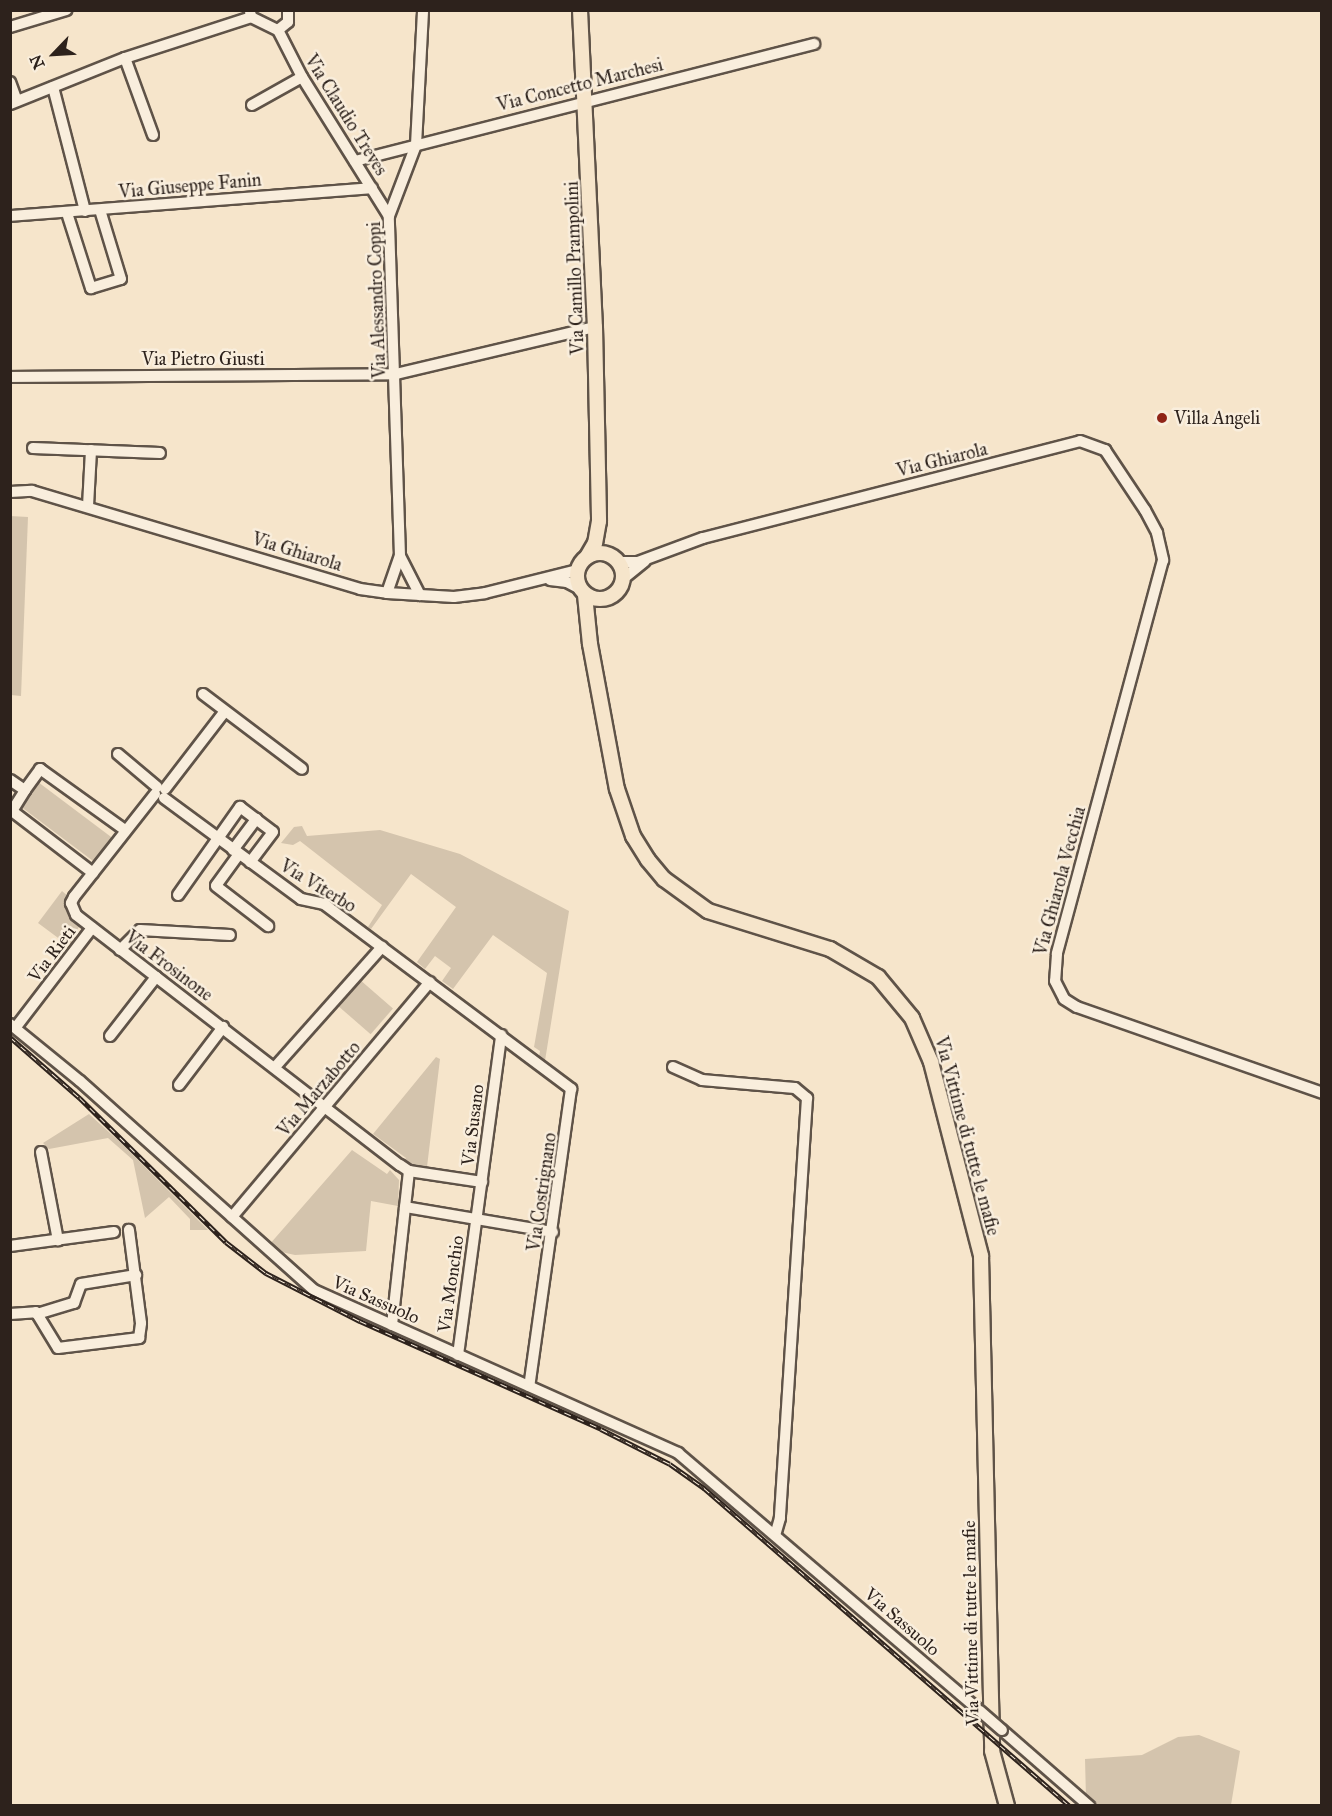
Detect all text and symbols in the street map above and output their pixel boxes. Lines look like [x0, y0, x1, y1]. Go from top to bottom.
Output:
north arrow [24, 24, 84, 84]
street label: Via Claudio Treves [300, 50, 392, 180]
text: N [26, 52, 49, 72]
street label: Via Concetto Marchesi [495, 54, 665, 116]
street label: Via Giuseppe Fanin [118, 169, 262, 203]
street label: Via Camillo Prampolini [561, 181, 589, 355]
street label: Via Alessandro Coppi [363, 221, 391, 379]
street label: Via Pietro Giusti [141, 348, 265, 370]
place label: Villa Angeli [1174, 407, 1260, 429]
marker: Villa Angeli [1155, 411, 1169, 425]
street label: Via Ghiarola [894, 438, 990, 482]
street label: Via Ghiarola [249, 528, 345, 576]
street label: Via Ghiarola Vecchia [1030, 804, 1090, 958]
street label: Via Viterbo [276, 855, 360, 917]
street label: Via Rieti [24, 921, 80, 987]
street label: Via Frosinone [121, 926, 217, 1006]
street label: Via Vittime di tutte le mafie [930, 1034, 1004, 1238]
street label: Via Marzabotto [273, 1037, 365, 1141]
street label: Via Susano [457, 1083, 489, 1167]
street label: Via Costrignano [523, 1131, 561, 1253]
street label: Via Monchio [433, 1234, 469, 1334]
street label: Via Sassuolo [329, 1271, 423, 1329]
street label: Via Vittime di tutte le mafie [958, 1520, 984, 1726]
street label: Via Sassuolo [860, 1583, 944, 1661]

